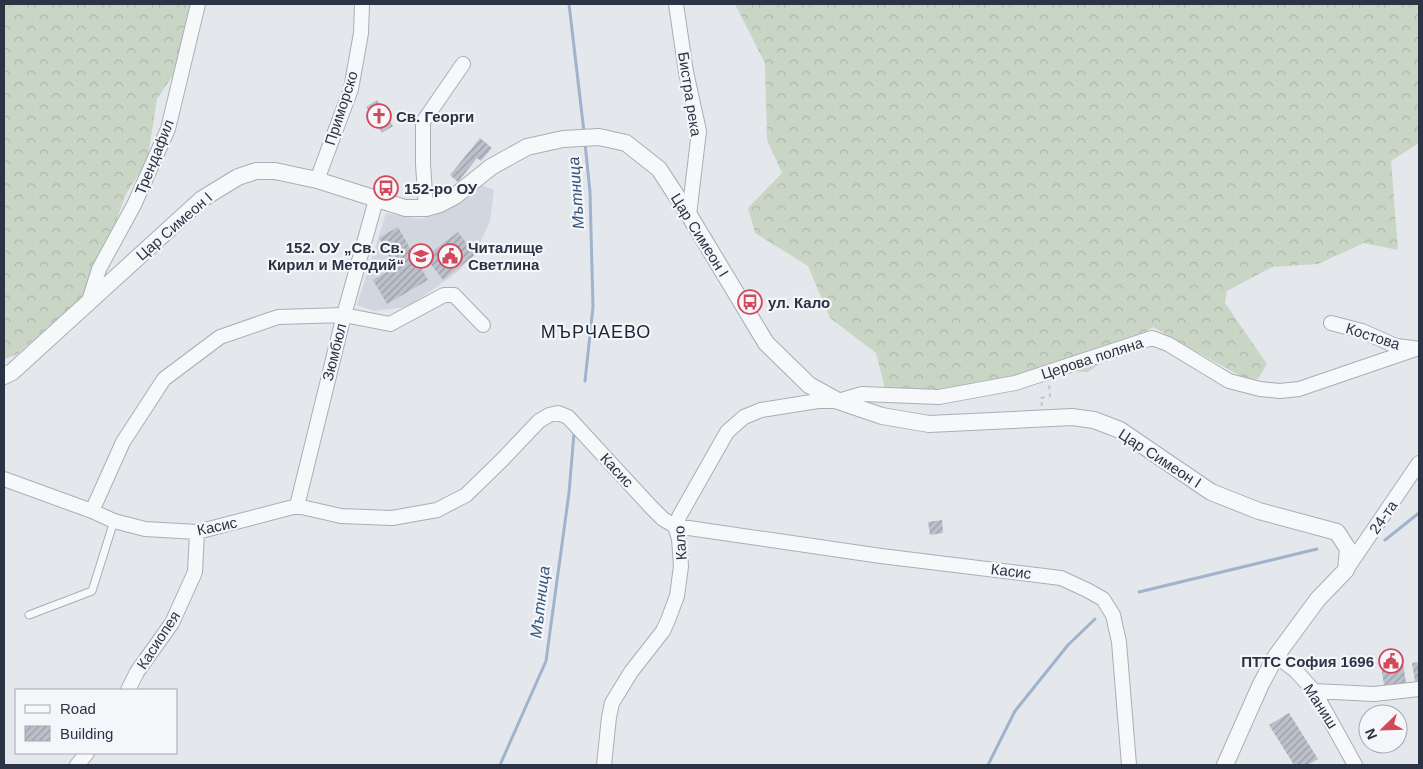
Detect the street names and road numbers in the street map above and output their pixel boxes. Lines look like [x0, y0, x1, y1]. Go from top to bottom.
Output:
street label: Бистра река [675, 51, 705, 138]
street label: Приморско [321, 69, 361, 147]
street label: Трендафил [131, 117, 177, 197]
street label: Цар Симеон I [133, 188, 215, 264]
street label: Цар Симеон I [668, 190, 732, 280]
street label: Костова [1344, 319, 1403, 353]
street label: Зюмбюл [319, 322, 349, 382]
street label: Церова поляна [1039, 333, 1146, 382]
street label: Цар Симеон I [1115, 425, 1205, 491]
street label: Касис [597, 449, 637, 491]
street label: 24-та [1366, 497, 1401, 537]
street label: Касис [195, 513, 239, 539]
street label: Кало [670, 525, 690, 561]
street label: Касис [990, 560, 1033, 582]
street label: Касиопея [133, 608, 183, 672]
street label: Маниш [1300, 681, 1342, 731]

